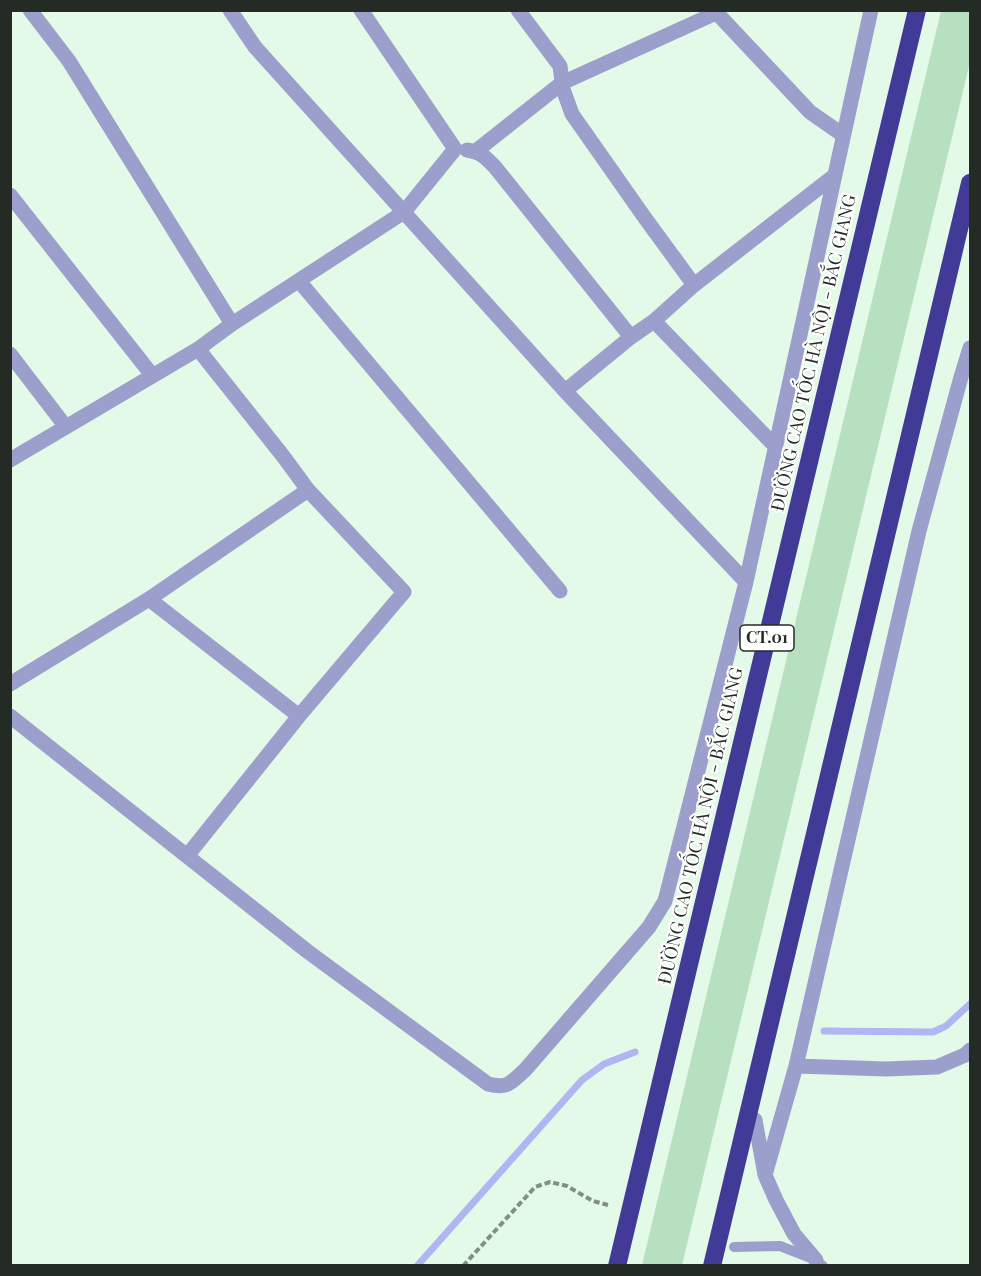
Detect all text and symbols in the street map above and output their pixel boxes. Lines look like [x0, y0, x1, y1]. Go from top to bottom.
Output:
street label: ĐƯỜNG CAO TỐC HÀ NỘI - BẮC GIANG [767, 193, 861, 513]
road number: CT.01 [740, 625, 794, 651]
street label: ĐƯỜNG CAO TỐC HÀ NỘI - BẮC GIANG [654, 666, 748, 986]

